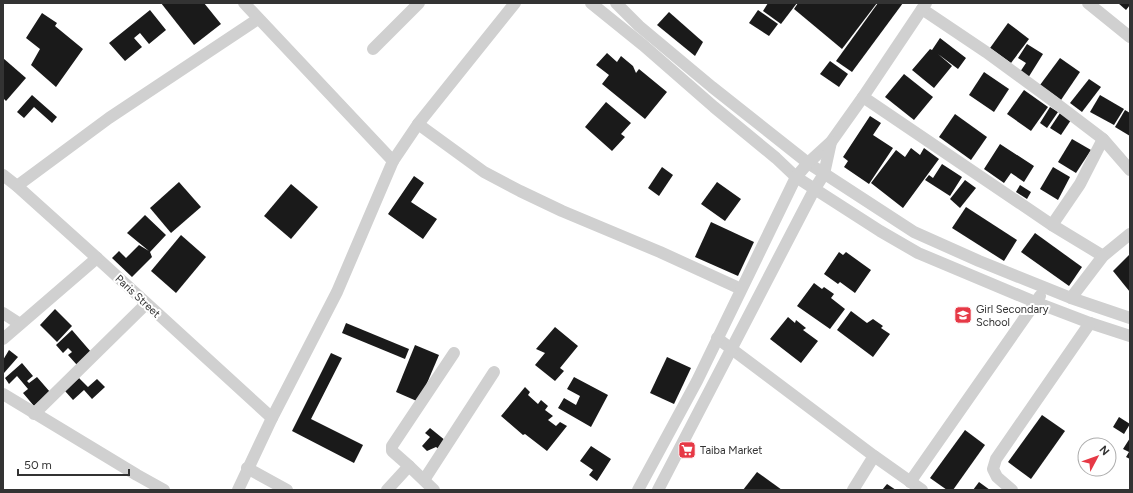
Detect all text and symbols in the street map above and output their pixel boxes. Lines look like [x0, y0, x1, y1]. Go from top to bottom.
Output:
street label: Paris Street [112, 272, 163, 320]
place label: Girl Secondary School [976, 303, 1049, 329]
school or university icon: Girl Secondary School [953, 305, 973, 325]
north arrow [1077, 437, 1117, 477]
supermarket icon: Taiba Market [677, 440, 697, 460]
text: N [1096, 443, 1112, 458]
place label: Taiba Market [700, 444, 762, 457]
scale bar [18, 451, 129, 477]
text: 50 m [24, 458, 52, 472]

